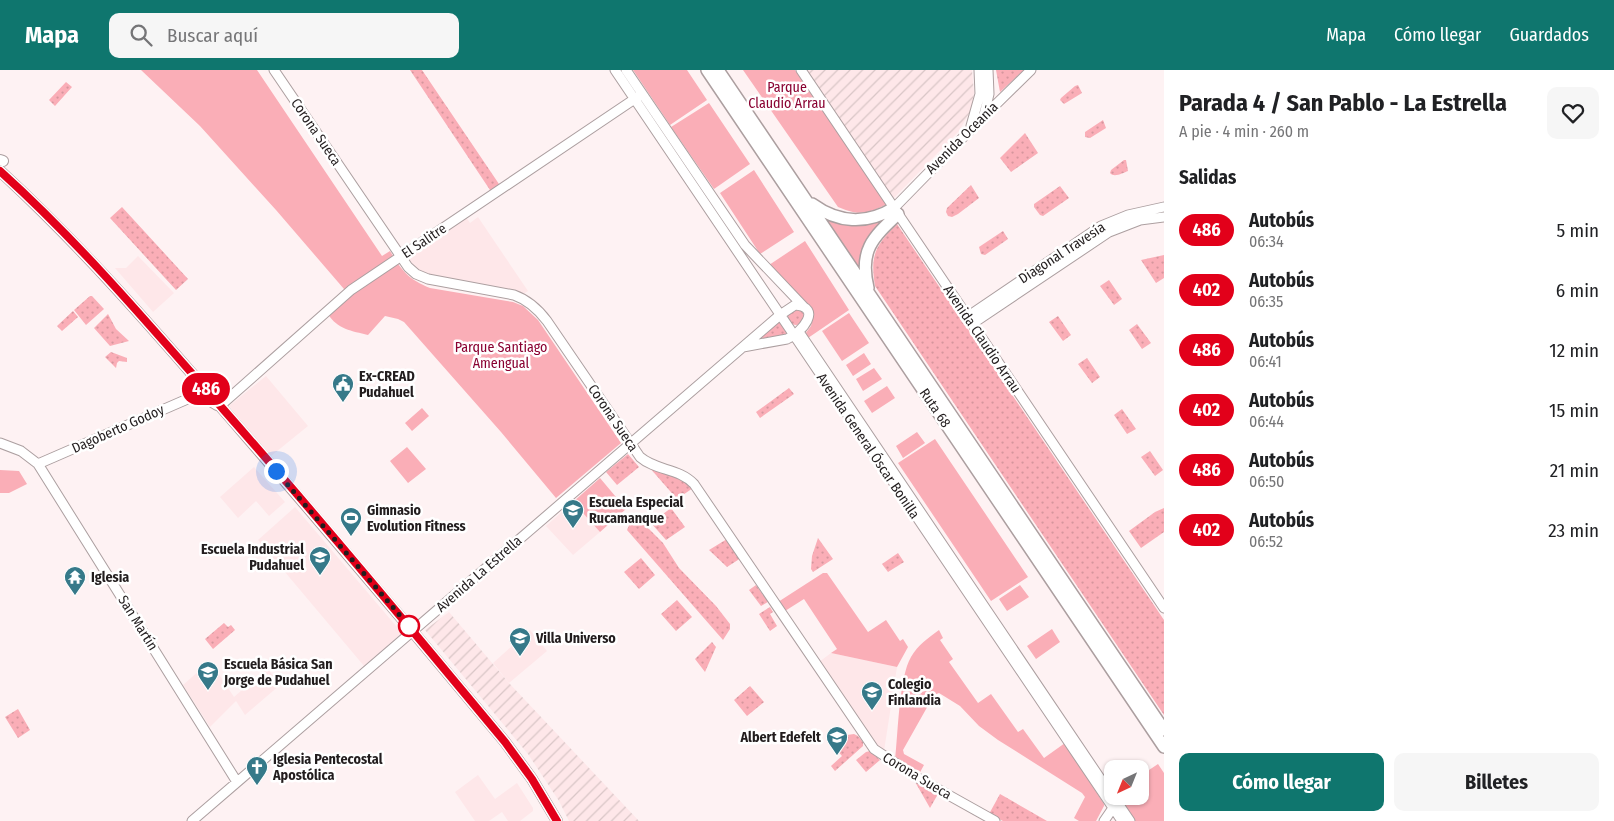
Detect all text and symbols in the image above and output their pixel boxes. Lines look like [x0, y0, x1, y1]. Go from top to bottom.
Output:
search box [109, 13, 459, 58]
text: Mapa [25, 21, 79, 49]
icon: search [127, 21, 155, 49]
text: Buscar aquí [167, 24, 258, 47]
text: Mapa [1326, 24, 1366, 46]
text: Cómo llegar [1394, 24, 1481, 46]
text: Guardados [1509, 24, 1589, 46]
park label: Parque Claudio Arrau [748, 79, 826, 112]
button: heart [1547, 87, 1599, 139]
text: Parada 4 / San Pablo - La Estrella [1179, 89, 1507, 117]
street label: Corona Sueca [287, 95, 345, 169]
street label: Avenida Oceanía [922, 98, 1002, 178]
text: A pie · 4 min · 260 m [1179, 122, 1309, 141]
text: Salidas [1179, 166, 1236, 189]
text: Autobús [1249, 209, 1314, 232]
street label: Diagonal Travesía [1016, 219, 1109, 287]
text: 486 [1192, 219, 1221, 241]
text: 5 min [1556, 219, 1599, 242]
street label: El Salitre [398, 220, 450, 262]
text: 06:34 [1249, 232, 1284, 251]
text: Autobús [1249, 269, 1314, 292]
text: 402 [1193, 279, 1220, 301]
text: 6 min [1556, 279, 1599, 302]
street label: Avenida Claudio Arrau [940, 282, 1024, 396]
text: 06:35 [1249, 292, 1283, 311]
text: Autobús [1249, 329, 1314, 352]
park label: Parque Santiago Amengual [455, 339, 547, 372]
text: 486 [1192, 339, 1221, 361]
text: 12 min [1549, 339, 1599, 362]
text: 06:41 [1249, 352, 1282, 371]
place label: Ex-CREAD Pudahuel [359, 368, 415, 401]
street label: Avenida General Óscar Bonilla [813, 369, 924, 522]
public building icon: Ex-CREAD Pudahuel [331, 372, 355, 403]
line badge: 486 [177, 373, 235, 405]
text: 486 [192, 378, 220, 400]
street label: Corona Sueca [584, 381, 642, 455]
street label: Ruta 68 [916, 385, 954, 431]
text: Autobús [1249, 389, 1314, 412]
text: 402 [1193, 399, 1220, 421]
text: 15 min [1549, 399, 1599, 422]
street label: Dagoberto Godoy [69, 401, 167, 457]
text: 06:44 [1249, 412, 1284, 431]
text: Autobús [1249, 449, 1314, 472]
your location [264, 459, 289, 484]
text: 486 [1192, 459, 1221, 481]
text: 21 min [1550, 459, 1599, 482]
text: 06:50 [1249, 472, 1284, 491]
place label: Escuela Especial Rucamanque [589, 494, 684, 527]
school or university icon: Escuela Especial Rucamanque [561, 498, 585, 529]
place label: Gimnasio Evolution Fitness [367, 502, 466, 535]
sports icon: Gimnasio Evolution Fitness [339, 506, 363, 537]
text: Autobús [1249, 509, 1314, 532]
text: 402 [1193, 519, 1220, 541]
text: 23 min [1548, 519, 1599, 542]
street label: Avenida La Estrella [433, 532, 525, 616]
text: 06:52 [1249, 532, 1283, 551]
place label: Escuela Industrial Pudahuel [201, 541, 304, 574]
school or university icon: Escuela Industrial Pudahuel [308, 545, 332, 576]
temple icon: Iglesia [63, 565, 87, 596]
place label: Iglesia [91, 569, 129, 586]
street label: San Martín [114, 592, 162, 654]
unlabelled marker [398, 615, 420, 637]
school or university icon: Villa Universo [508, 626, 532, 657]
place label: Villa Universo [535, 630, 616, 647]
place label: Escuela Básica San Jorge de Pudahuel [223, 656, 333, 689]
school or university icon: Escuela Básica San Jorge de Pudahuel [196, 660, 220, 691]
place label: Colegio Finlandia [888, 676, 941, 709]
school or university icon: Colegio Finlandia [860, 680, 884, 711]
school or university icon: Albert Edefelt [825, 725, 849, 756]
place label: Albert Edefelt [740, 729, 822, 746]
street label: Corona Sueca [879, 749, 955, 803]
place label: Iglesia Pentecostal Apostólica [272, 751, 383, 784]
button: Cómo llegar [1179, 753, 1384, 811]
button: Billetes [1394, 753, 1599, 811]
church icon: Iglesia Pentecostal Apostólica [245, 755, 269, 786]
north arrow [1104, 760, 1149, 805]
map controls [1104, 760, 1149, 805]

